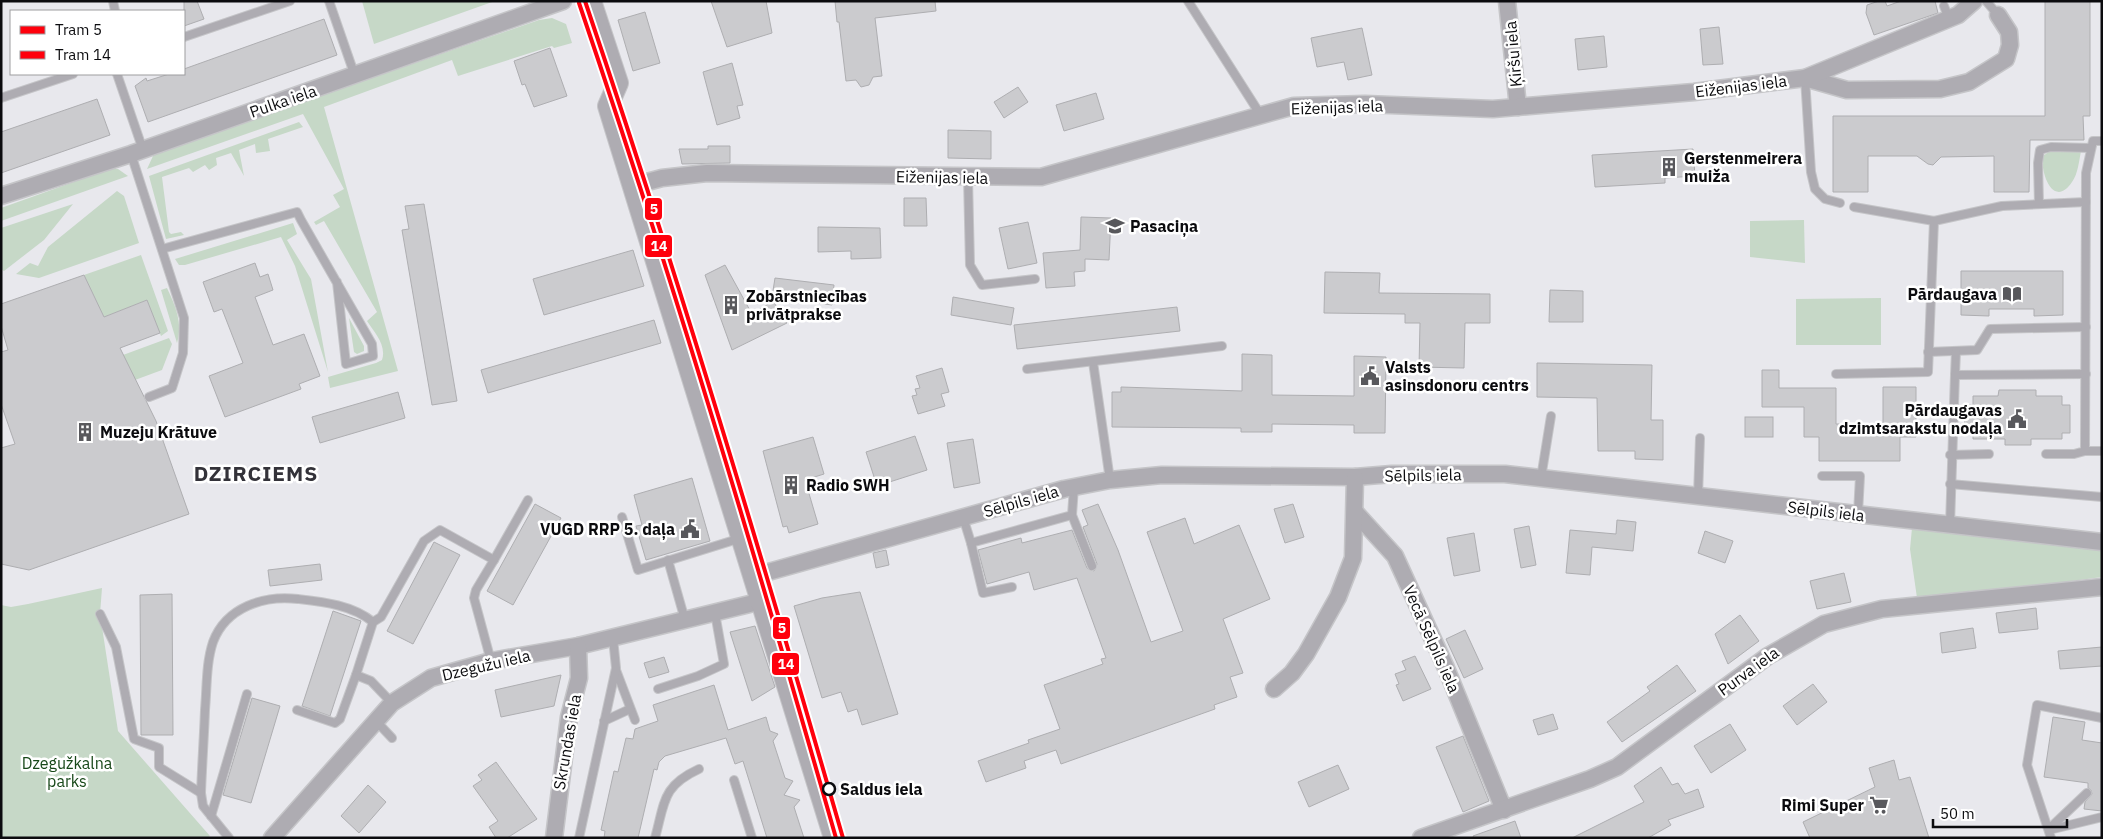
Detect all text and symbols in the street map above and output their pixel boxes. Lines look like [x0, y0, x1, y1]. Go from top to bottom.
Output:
legend [10, 10, 185, 75]
text: Tram 5 [55, 20, 102, 39]
street label: Ķiršu iela [1500, 20, 1527, 88]
text: Tram 14 [55, 45, 111, 64]
street label: Eiženijas iela [1694, 70, 1788, 102]
street label: Pulka iela [247, 80, 320, 122]
street label: Eiženijas iela [1291, 95, 1384, 119]
place label: Gerstenmeirera muiža [1684, 148, 1802, 186]
building icon: Gerstenmeirera muiža [1658, 156, 1680, 178]
street label: Eiženijas iela [896, 166, 989, 188]
line badge: 5 [644, 197, 663, 221]
text: 5 [650, 200, 658, 218]
school or university icon: Pasaciņa [1104, 215, 1126, 237]
place label: Pasaciņa [1130, 216, 1198, 237]
line badge: 14 [644, 234, 673, 258]
text: 14 [651, 237, 667, 255]
library icon: Pārdaugava [2001, 283, 2023, 305]
place label: Pārdaugava [1908, 284, 1997, 304]
place label: Zobārstniecības privātprakse [746, 286, 867, 324]
building icon: Zobārstniecības privātprakse [720, 294, 742, 316]
place label: Valsts asinsdonoru centrs [1385, 357, 1529, 395]
public building icon: Valsts asinsdonoru centrs [1359, 365, 1381, 387]
place label: Pārdaugavas dzimtsarakstu nodaļa [1839, 400, 2002, 439]
public building icon: Pārdaugavas dzimtsarakstu nodaļa [2006, 408, 2028, 430]
building icon: Muzeju Krātuve [74, 421, 96, 443]
place label: Muzeju Krātuve [100, 422, 217, 442]
district label: DZIRCIEMS [194, 459, 318, 487]
street label: Sēlpils iela [1384, 464, 1462, 486]
building icon: Radio SWH [780, 474, 802, 496]
place label: Radio SWH [806, 475, 890, 495]
street label: Sēlpils iela [981, 481, 1061, 521]
street label: Sēlpils iela [1786, 496, 1866, 526]
public building icon: VUGD RRP 5. daļa [679, 518, 701, 540]
place label: VUGD RRP 5. daļa [540, 519, 675, 540]
street label: Vecā Sēlpils iela [1399, 582, 1465, 696]
line badge: 5 [772, 616, 791, 640]
text: 5 [778, 619, 786, 637]
street label: Purva iela [1714, 642, 1783, 700]
street label: Dzegužu iela [440, 645, 533, 685]
line badge: 14 [771, 652, 800, 676]
text: 14 [778, 655, 794, 673]
street label: Skrundas iela [549, 692, 585, 791]
park label: Dzegužkalna parks [22, 753, 113, 791]
place label: Saldus iela [840, 779, 923, 799]
marker: Saldus iela [822, 782, 836, 796]
supermarket icon: Rimi Super [1868, 794, 1890, 816]
place label: Rimi Super [1781, 795, 1865, 815]
scale bar [1933, 796, 2067, 828]
text: 50 m [1940, 804, 1975, 823]

